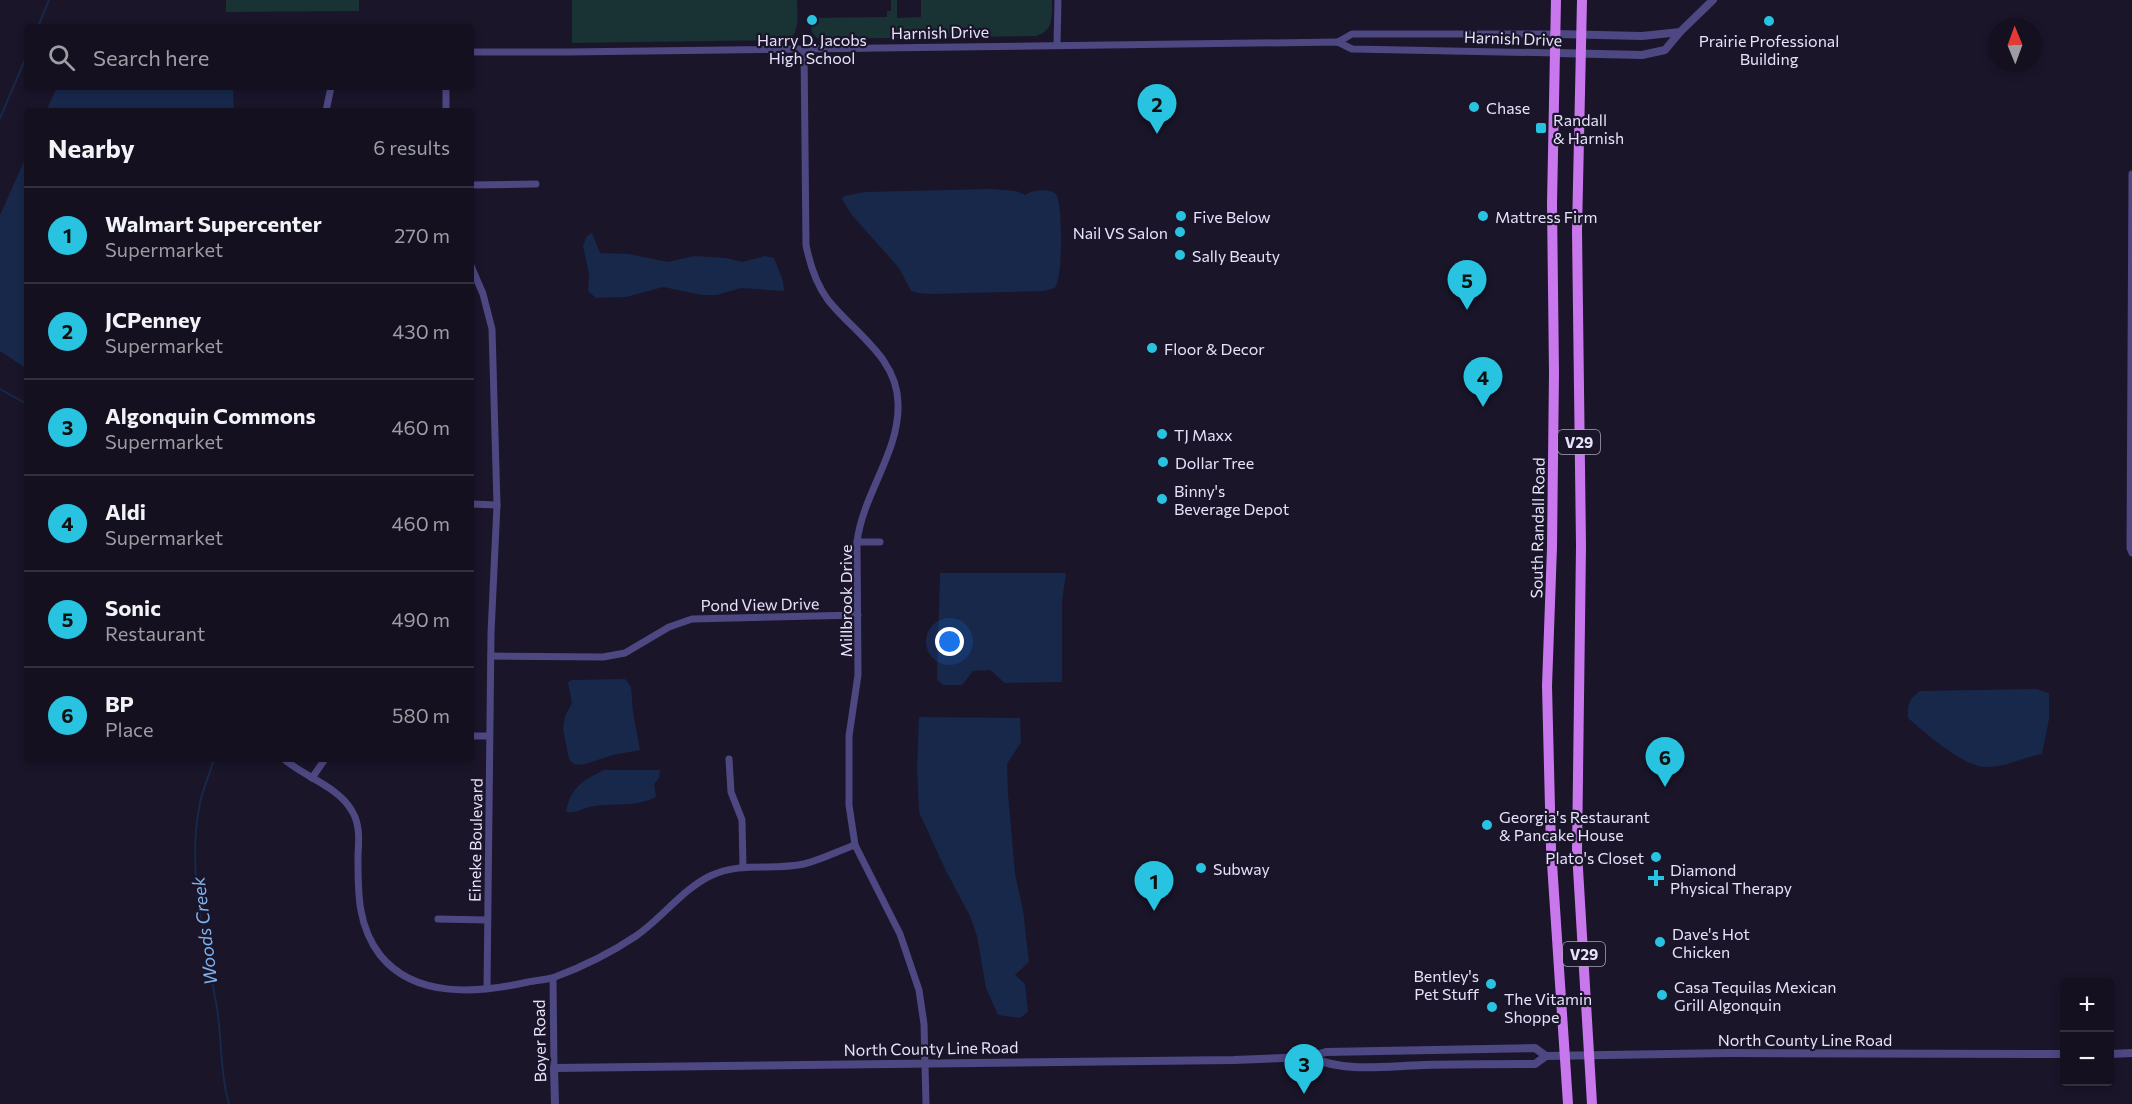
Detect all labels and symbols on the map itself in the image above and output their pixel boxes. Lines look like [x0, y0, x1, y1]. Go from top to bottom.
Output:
marker: Harry D. Jacobs High School [805, 13, 819, 27]
marker: Prairie Professional Building [1762, 14, 1776, 28]
north arrow [1988, 18, 2042, 72]
street label: Harnish Drive [891, 22, 989, 42]
street label: Harnish Drive [1464, 27, 1562, 49]
place label: Harry D. Jacobs High School [757, 30, 867, 67]
place label: Prairie Professional Building [1699, 31, 1839, 68]
pin: 2 [1138, 84, 1176, 134]
place label: Chase [1486, 98, 1530, 117]
marker: Chase [1467, 100, 1481, 114]
place label: Randall & Harnish [1553, 110, 1624, 147]
marker: Randall & Harnish [1534, 121, 1548, 135]
place label: Five Below [1193, 207, 1271, 226]
place label: Mattress Firm [1495, 207, 1597, 226]
marker: Five Below [1174, 209, 1188, 223]
marker: Mattress Firm [1476, 209, 1490, 223]
place label: Nail VS Salon [1073, 223, 1168, 242]
marker: Nail VS Salon [1173, 225, 1187, 239]
place label: Sally Beauty [1192, 246, 1280, 265]
marker: Sally Beauty [1173, 248, 1187, 262]
pin: 5 [1448, 260, 1486, 310]
place label: Floor & Decor [1164, 339, 1265, 358]
marker: Floor & Decor [1145, 341, 1159, 355]
pin: 4 [1464, 358, 1502, 407]
place label: TJ Maxx [1174, 425, 1233, 444]
marker: TJ Maxx [1155, 427, 1169, 441]
road number: V29 [1558, 430, 1600, 454]
place label: Dollar Tree [1175, 453, 1254, 472]
marker: Dollar Tree [1156, 455, 1170, 469]
street label: South Randall Road [1526, 457, 1548, 599]
place label: Binny's Beverage Depot [1174, 481, 1290, 518]
marker: Binny's Beverage Depot [1155, 492, 1169, 506]
street label: Millbrook Drive [836, 545, 855, 657]
street label: Pond View Drive [701, 593, 819, 615]
your location [935, 627, 964, 656]
pin: 6 [1646, 738, 1684, 787]
street label: Eineke Boulevard [464, 778, 486, 902]
place label: Georgia's Restaurant & Pancake House [1499, 807, 1650, 844]
marker: Georgia's Restaurant & Pancake House [1480, 818, 1494, 832]
place label: Plato's Closet [1545, 848, 1644, 867]
marker: Plato's Closet [1649, 850, 1663, 864]
place label: Subway [1213, 859, 1270, 878]
place label: Diamond Physical Therapy [1670, 860, 1792, 897]
marker: Subway [1194, 861, 1208, 875]
pin: 1 [1134, 862, 1174, 911]
marker: Diamond Physical Therapy [1647, 869, 1665, 887]
water label: Woods Creek [186, 874, 222, 986]
place label: Dave's Hot Chicken [1672, 924, 1750, 961]
marker: Dave's Hot Chicken [1653, 935, 1667, 949]
road number: V29 [1563, 942, 1605, 966]
place label: Bentley's Pet Stuff [1413, 966, 1480, 1003]
marker: Bentley's Pet Stuff [1484, 977, 1498, 991]
place label: Casa Tequilas Mexican Grill Algonquin [1674, 977, 1836, 1014]
marker: Casa Tequilas Mexican Grill Algonquin [1655, 988, 1669, 1002]
place label: The Vitamin Shoppe [1504, 989, 1592, 1026]
street label: Boyer Road [529, 999, 549, 1083]
marker: The Vitamin Shoppe [1485, 1000, 1499, 1014]
street label: North County Line Road [1718, 1030, 1892, 1049]
street label: North County Line Road [844, 1037, 1018, 1059]
pin: 3 [1284, 1044, 1324, 1094]

